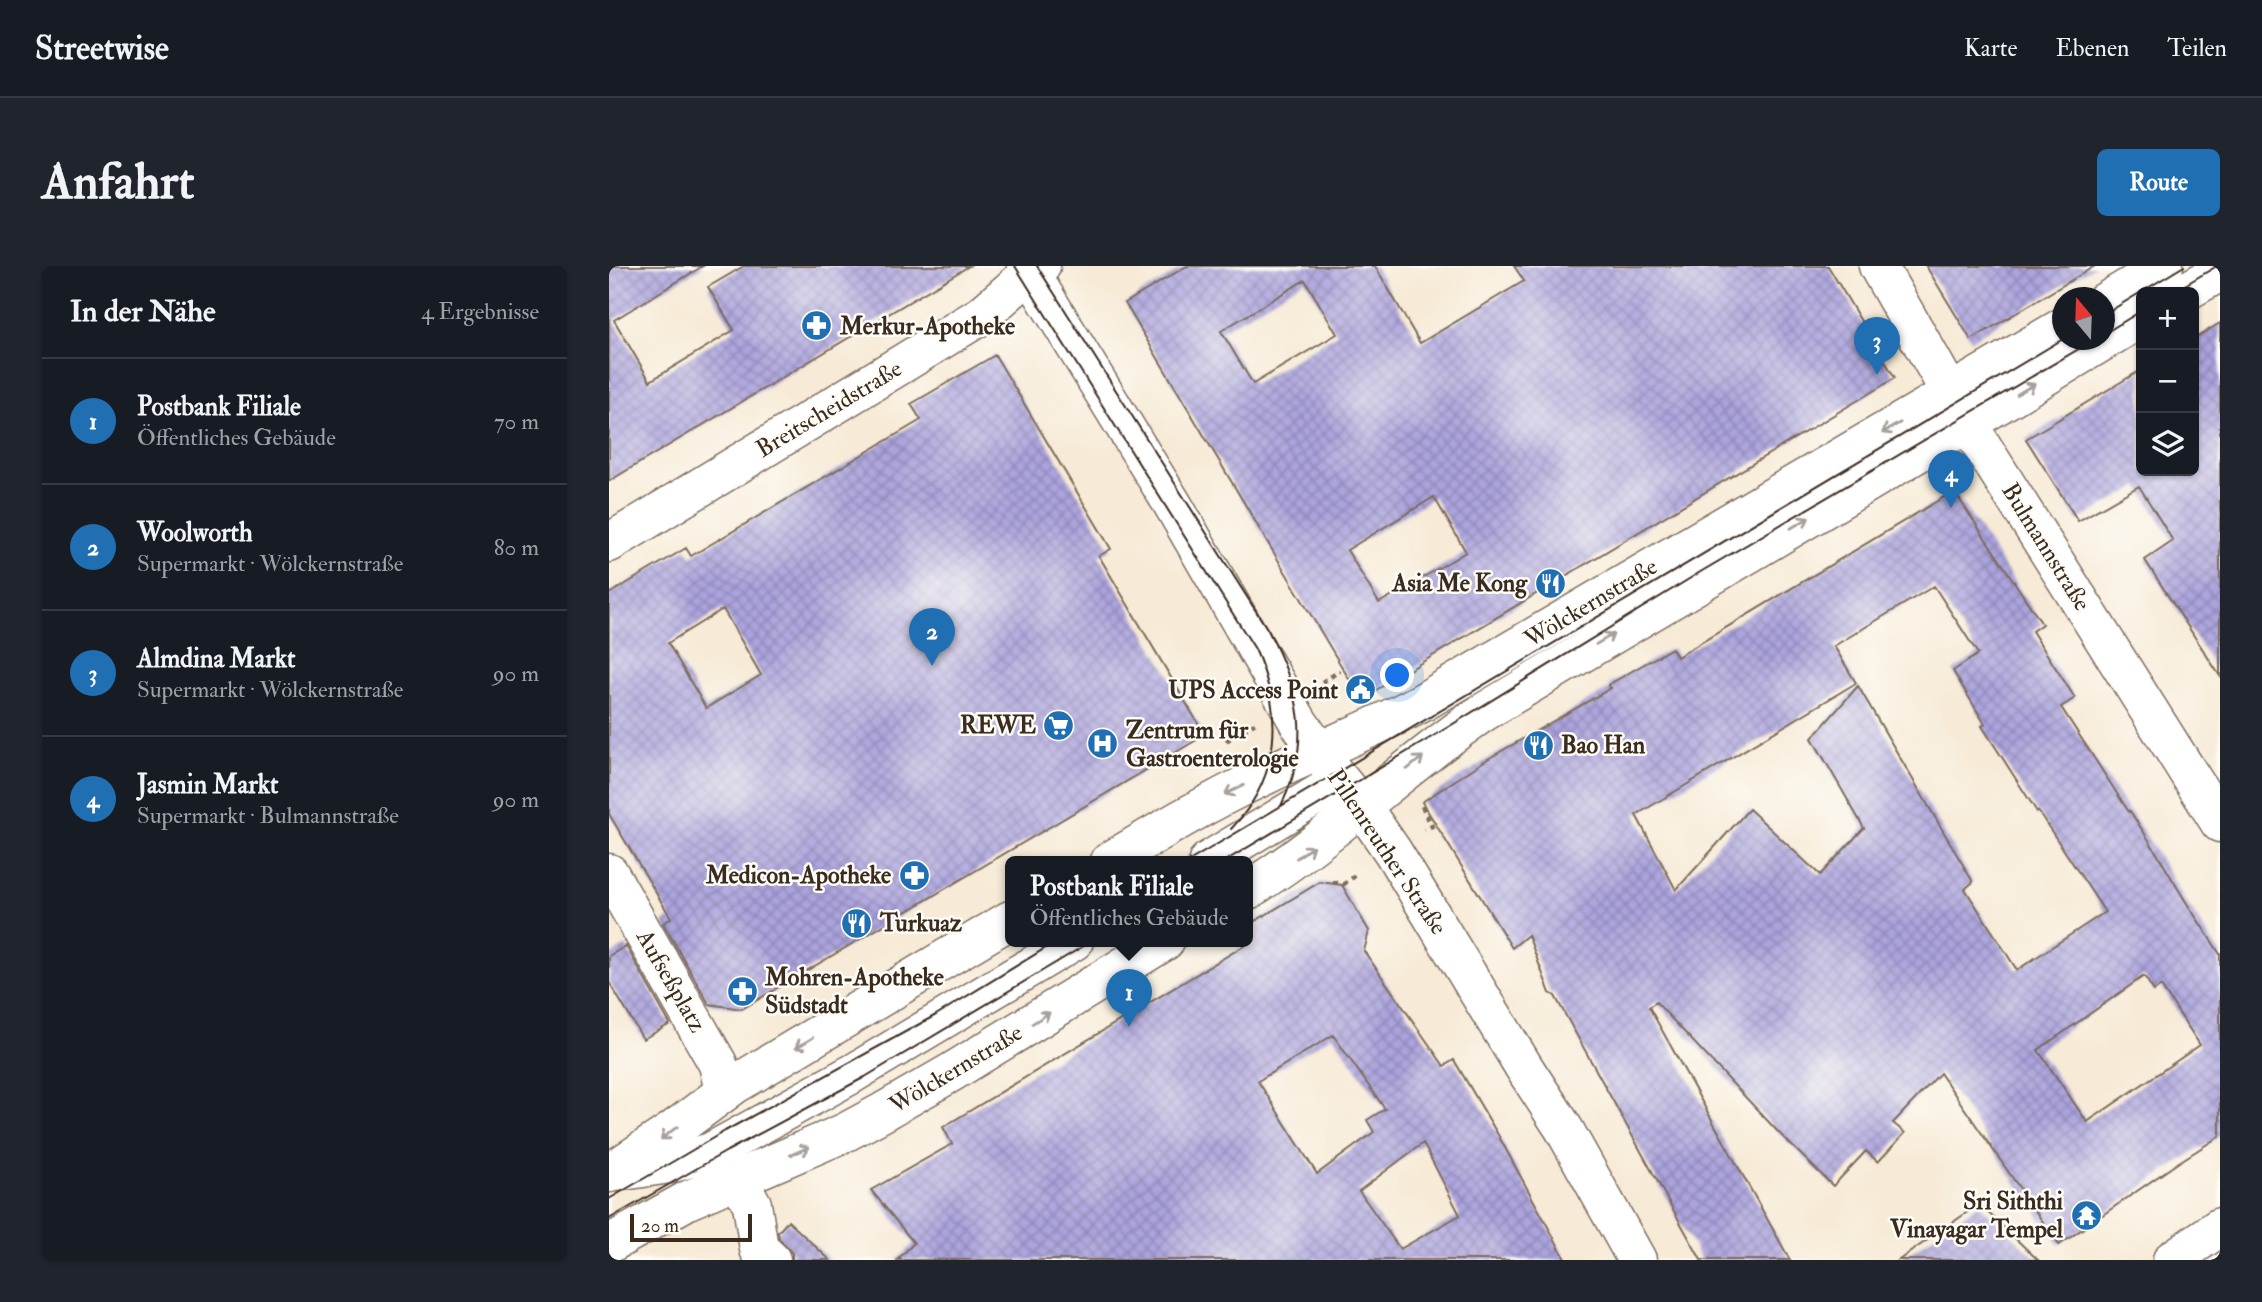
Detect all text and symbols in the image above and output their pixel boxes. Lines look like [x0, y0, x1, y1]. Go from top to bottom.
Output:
text: Streetwise [35, 28, 169, 69]
text: Karte [1964, 33, 2017, 64]
text: Ebenen [2055, 33, 2129, 64]
text: Teilen [2167, 33, 2227, 64]
button: Route [2097, 149, 2220, 216]
text: Anfahrt [42, 152, 194, 213]
north arrow [2052, 287, 2115, 350]
map controls [2136, 287, 2199, 476]
button: + [2136, 287, 2199, 350]
text: In der Nähe [70, 293, 215, 330]
text: 4 Ergebnisse [421, 297, 539, 326]
pharmacy icon: Merkur-Apotheke [800, 309, 834, 343]
place label: Merkur-Apotheke [839, 311, 1015, 342]
pin: 3 [1854, 317, 1900, 375]
button: − [2136, 350, 2199, 413]
street label: Breitscheidstraße [750, 353, 908, 465]
one-way arrow [2016, 381, 2036, 395]
text: Postbank Filiale [137, 391, 301, 423]
text: 1 [89, 407, 97, 436]
text: 70 m [494, 407, 539, 436]
button: layers [2136, 413, 2199, 476]
one-way arrow [1882, 421, 1902, 435]
text: Öffentliches Gebäude [137, 423, 336, 452]
pin: 4 [1928, 450, 1974, 508]
street label: Bulmannstraße [1994, 477, 2098, 617]
one-way arrow [1790, 516, 1810, 530]
text: Woolworth [137, 517, 253, 549]
text: 2 [87, 533, 99, 562]
text: 80 m [494, 533, 539, 562]
text: Supermarkt · Wölckernstraße [137, 549, 403, 578]
street label: Wölckernstraße [1518, 551, 1663, 655]
restaurant icon: Asia Me Kong [1533, 566, 1567, 600]
place label: Asia Me Kong [1391, 568, 1528, 599]
pin: 2 [909, 608, 955, 666]
one-way arrow [1594, 632, 1614, 646]
text: Almdina Markt [137, 643, 295, 675]
your location [1380, 658, 1414, 692]
text: 3 [89, 659, 97, 688]
text: 90 m [493, 659, 539, 688]
public building icon: UPS Access Point [1344, 673, 1378, 707]
text: Supermarkt · Wölckernstraße [137, 675, 403, 704]
place label: UPS Access Point [1168, 675, 1338, 706]
supermarket icon: REWE [1042, 708, 1076, 742]
place label: REWE [960, 710, 1036, 741]
place label: Zentrum für Gastroenterologie [1126, 715, 1299, 774]
hospital icon: Zentrum für Gastroenterologie [1086, 727, 1120, 761]
restaurant icon: Bao Han [1521, 728, 1555, 762]
place label: Bao Han [1561, 730, 1646, 761]
one-way arrow [1405, 756, 1423, 771]
street label: Pillenreuther Straße [1320, 763, 1454, 941]
text: Jasmin Markt [137, 769, 278, 801]
one-way arrow [1224, 784, 1245, 798]
text: 4 [87, 785, 99, 814]
text: 90 m [493, 785, 539, 814]
text: Supermarkt · Bulmannstraße [137, 801, 399, 830]
one-way arrow [1295, 844, 1313, 859]
popup [1005, 856, 1253, 947]
pharmacy icon: Medicon-Apotheke [897, 858, 931, 892]
place label: Medicon-Apotheke [705, 860, 891, 891]
text: Postbank Filiale [1030, 871, 1193, 903]
text: Öffentliches Gebäude [1030, 903, 1228, 932]
restaurant icon: Turkuaz [840, 906, 874, 940]
place label: Turkuaz [879, 908, 962, 939]
street label: Aufseßplatz [629, 923, 713, 1038]
place label: Mohren-Apotheke Südstadt [764, 962, 944, 1021]
pin: 1 [1106, 969, 1152, 1027]
pharmacy icon: Mohren-Apotheke Südstadt [725, 974, 759, 1008]
one-way arrow [1031, 1010, 1051, 1024]
street label: Wölckernstraße [883, 1017, 1028, 1121]
one-way arrow [795, 1037, 815, 1051]
one-way arrow [660, 1125, 679, 1140]
one-way arrow [789, 1144, 810, 1157]
place label: Sri Siththi Vinayagar Tempel [1889, 1186, 2064, 1245]
temple icon: Sri Siththi Vinayagar Tempel [2069, 1198, 2103, 1232]
scale bar [630, 1211, 753, 1243]
text: 20 m [641, 1214, 679, 1238]

